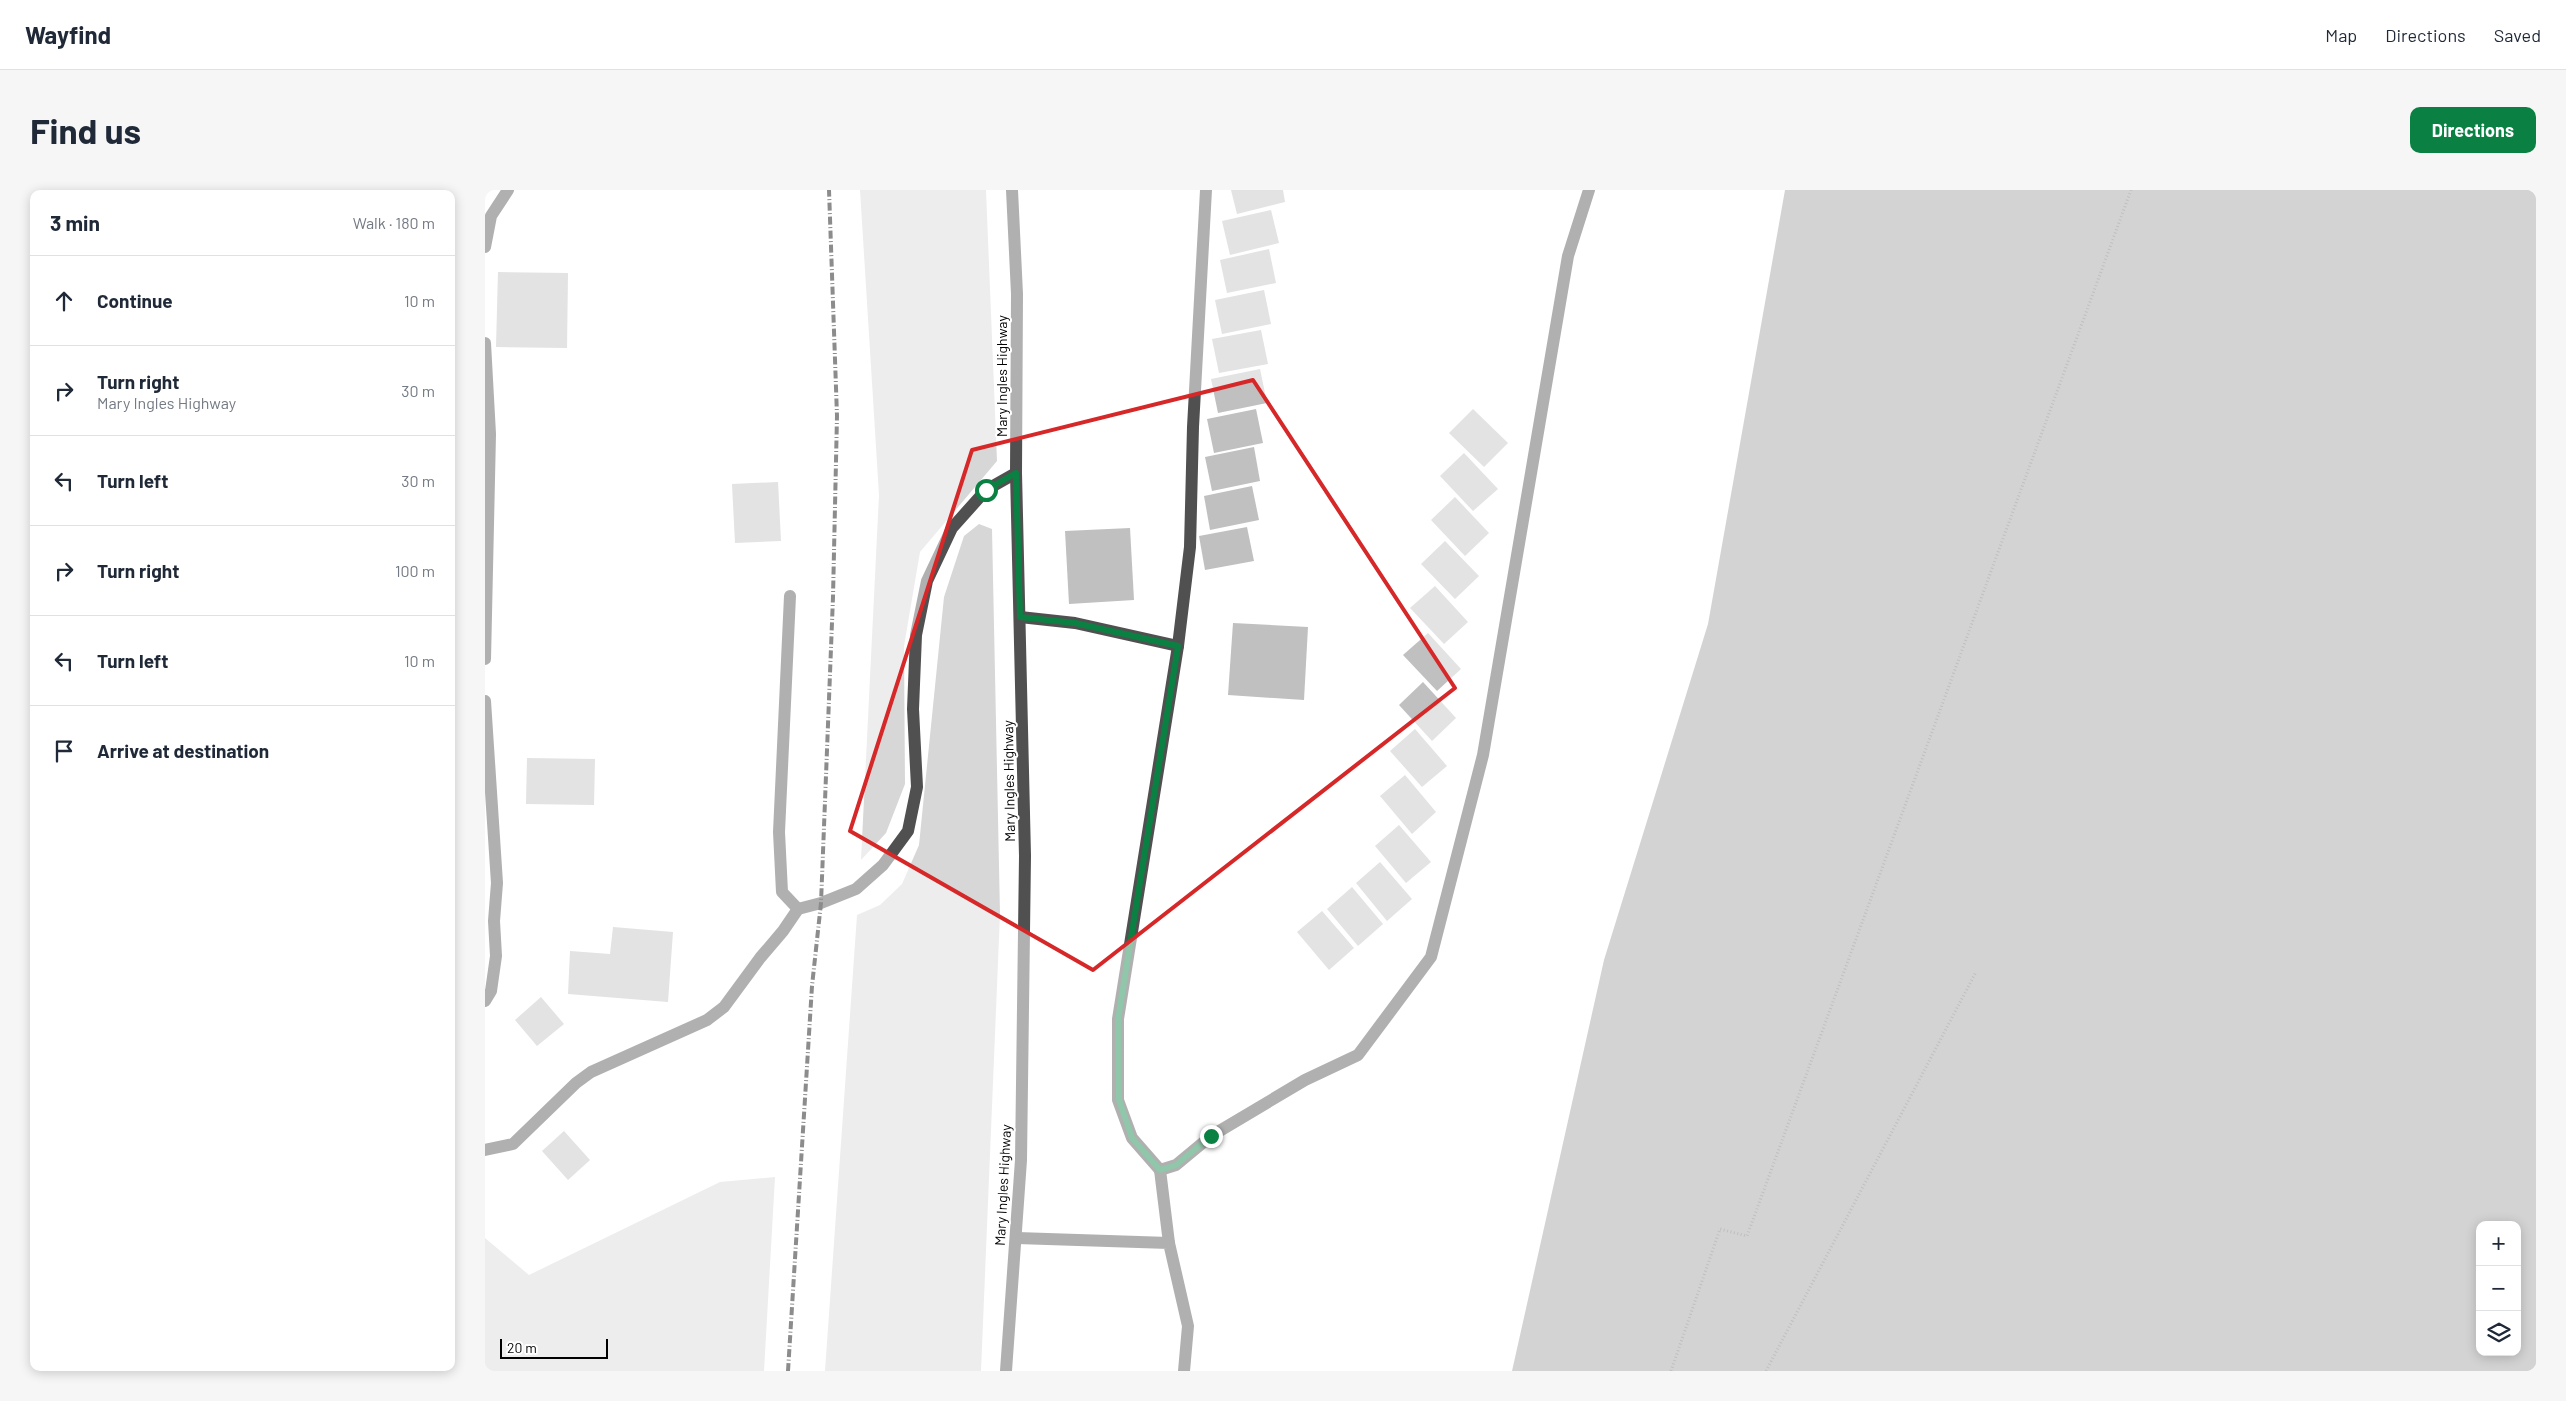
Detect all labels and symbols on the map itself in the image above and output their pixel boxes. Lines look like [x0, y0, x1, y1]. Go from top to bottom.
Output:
street label: Mary Ingles Highway [993, 315, 1010, 437]
route start [975, 479, 998, 502]
street label: Mary Ingles Highway [999, 719, 1018, 842]
street label: Mary Ingles Highway [991, 1123, 1014, 1246]
route end [1200, 1125, 1223, 1148]
scale bar [500, 1336, 607, 1359]

